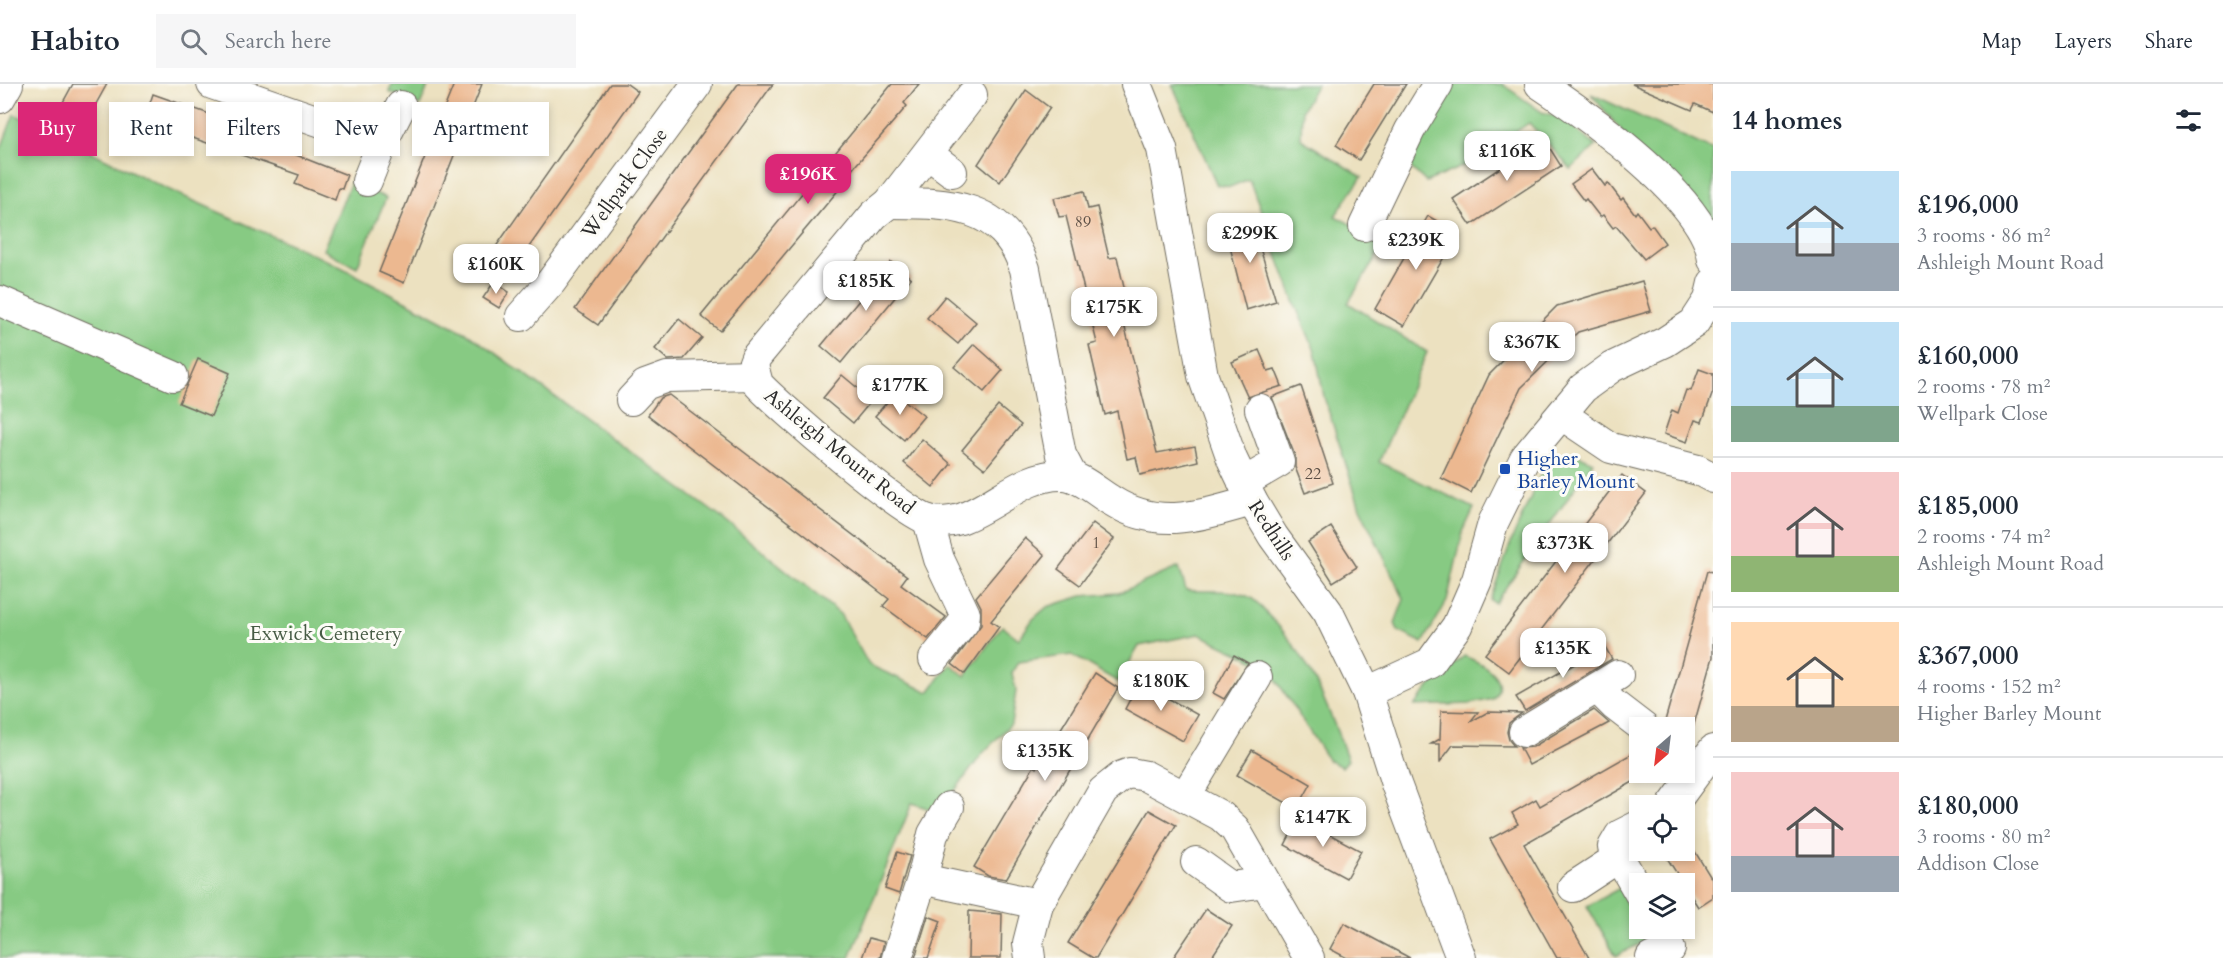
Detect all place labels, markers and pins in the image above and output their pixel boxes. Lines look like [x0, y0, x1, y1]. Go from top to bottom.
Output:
pin: £116K [1465, 131, 1549, 182]
pin: £196K [766, 154, 850, 205]
pin: £299K [1208, 213, 1292, 264]
pin: £239K [1374, 220, 1458, 271]
pin: £160K [454, 244, 538, 295]
pin: £185K [824, 261, 908, 312]
pin: £175K [1072, 287, 1156, 338]
pin: £367K [1490, 322, 1574, 373]
pin: £177K [858, 365, 942, 416]
place label: Higher Barley Mount [1517, 445, 1636, 495]
marker: Higher Barley Mount [1498, 462, 1512, 476]
pin: £373K [1523, 523, 1607, 574]
pin: £135K [1521, 628, 1605, 679]
pin: £180K [1119, 661, 1203, 712]
pin: £135K [1003, 731, 1087, 782]
pin: £147K [1281, 797, 1365, 848]

